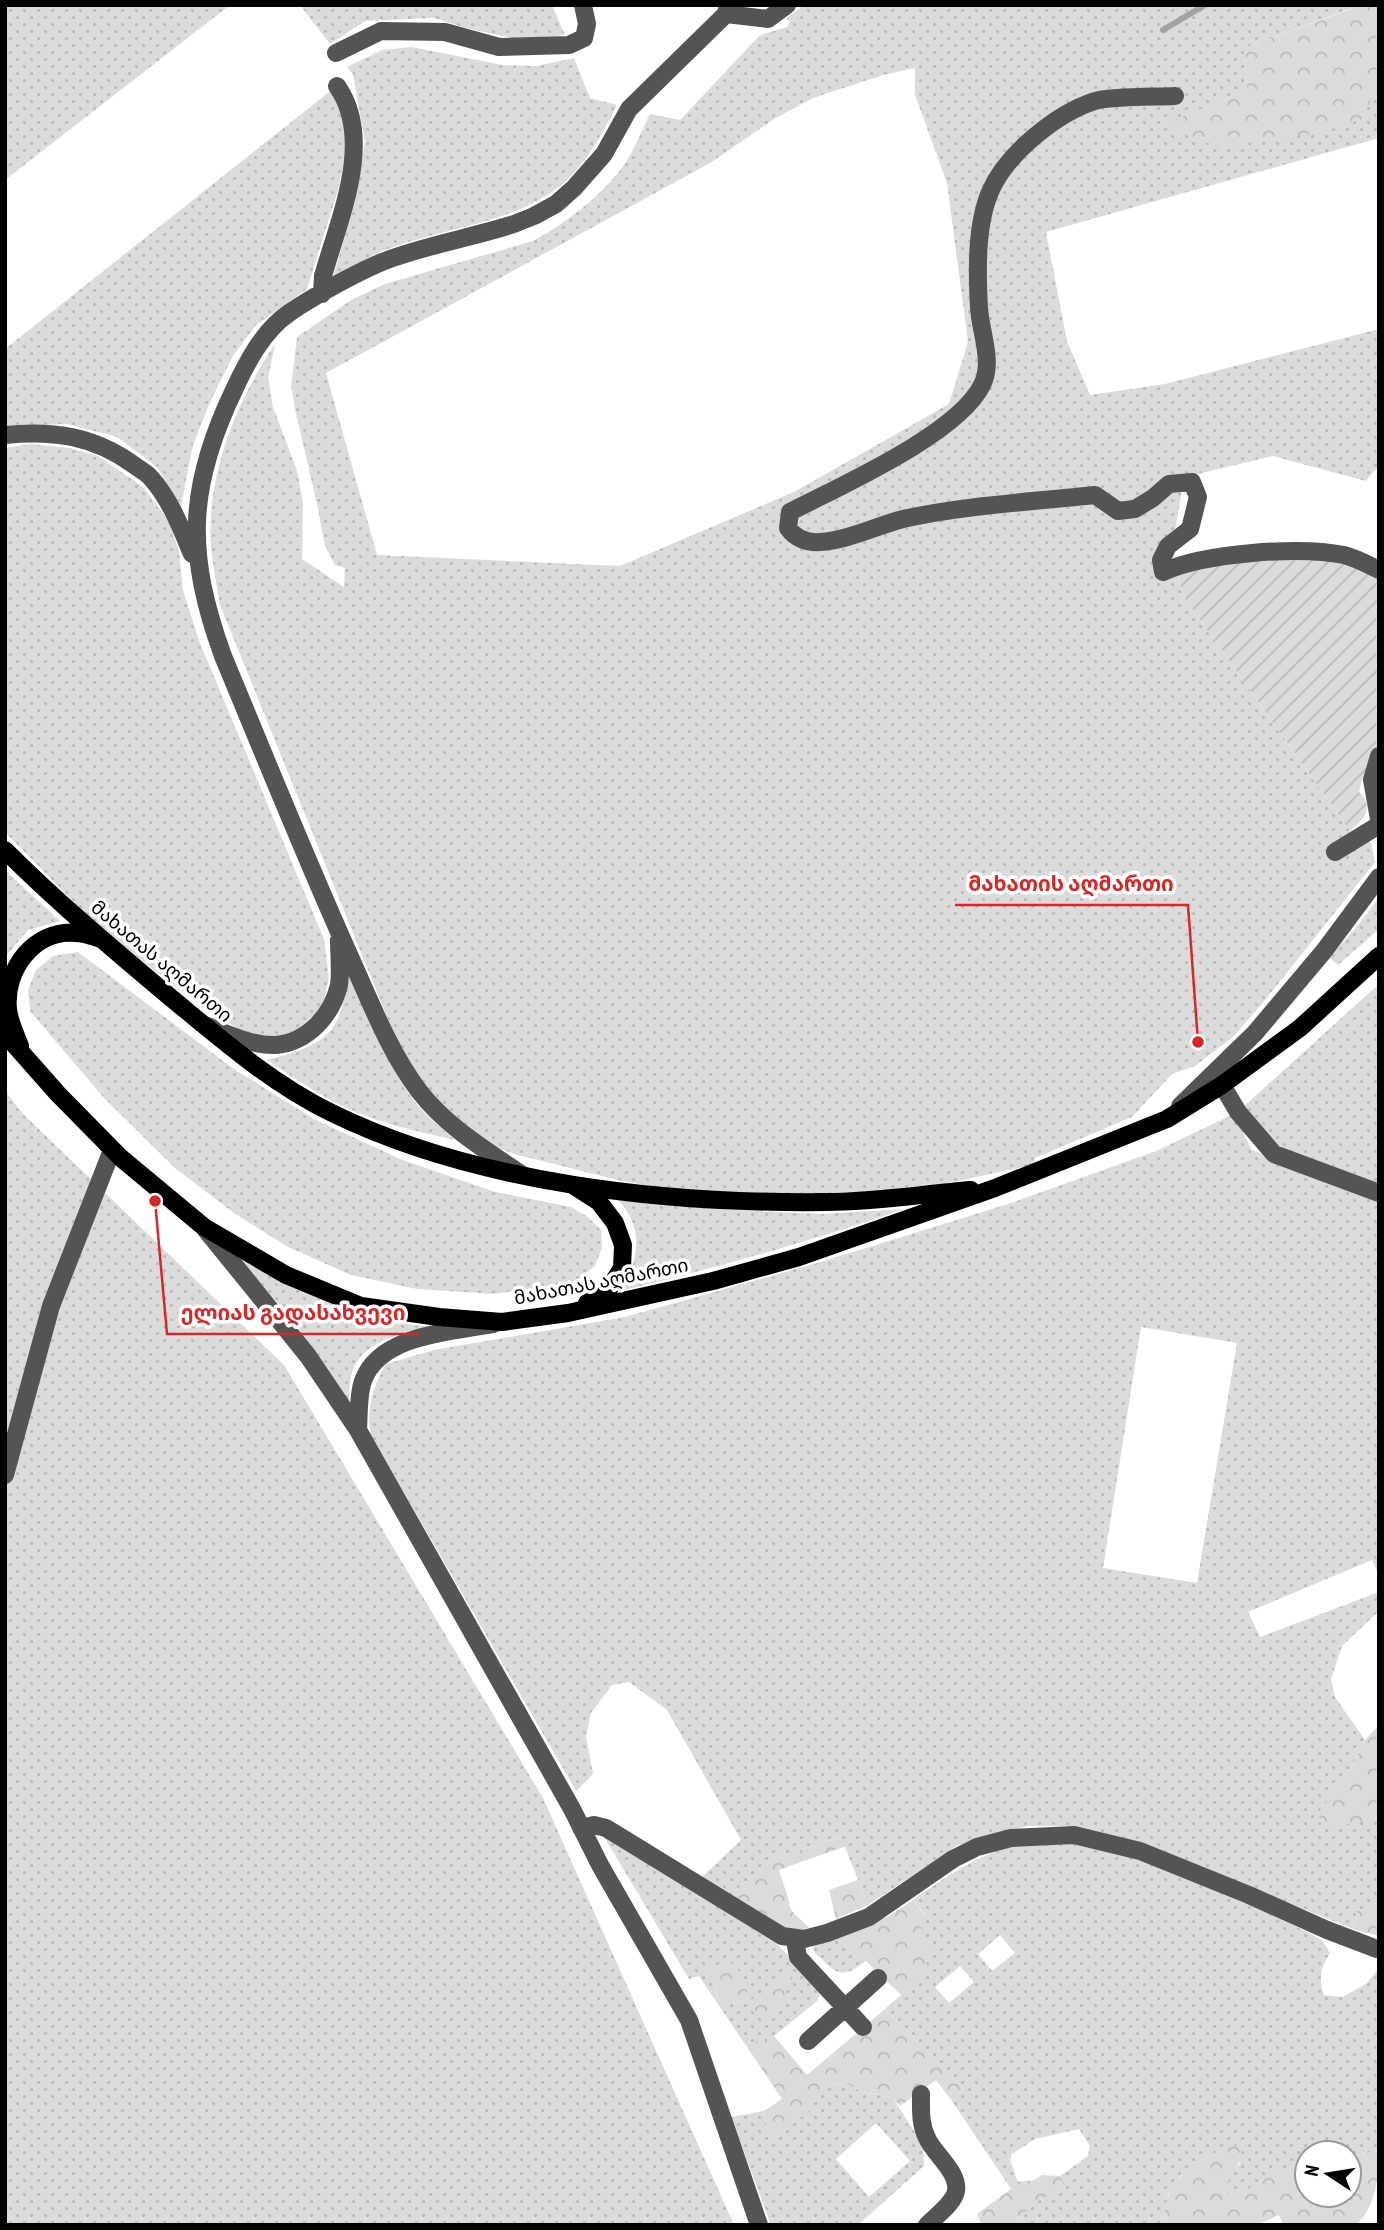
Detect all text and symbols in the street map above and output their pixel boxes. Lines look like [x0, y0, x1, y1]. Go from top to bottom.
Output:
callout: მახათის აღმართი [955, 863, 1188, 905]
text: მახათის აღმართი [968, 870, 1174, 897]
street label: მახათას აღმართი [86, 895, 238, 1028]
street label: მახათას აღმართი [512, 1252, 690, 1311]
callout: ელიას გადასახვევი [167, 1292, 420, 1334]
text: ელიას გადასახვევი [181, 1299, 405, 1326]
north arrow [1293, 2139, 1363, 2209]
text: N [1299, 2163, 1324, 2178]

